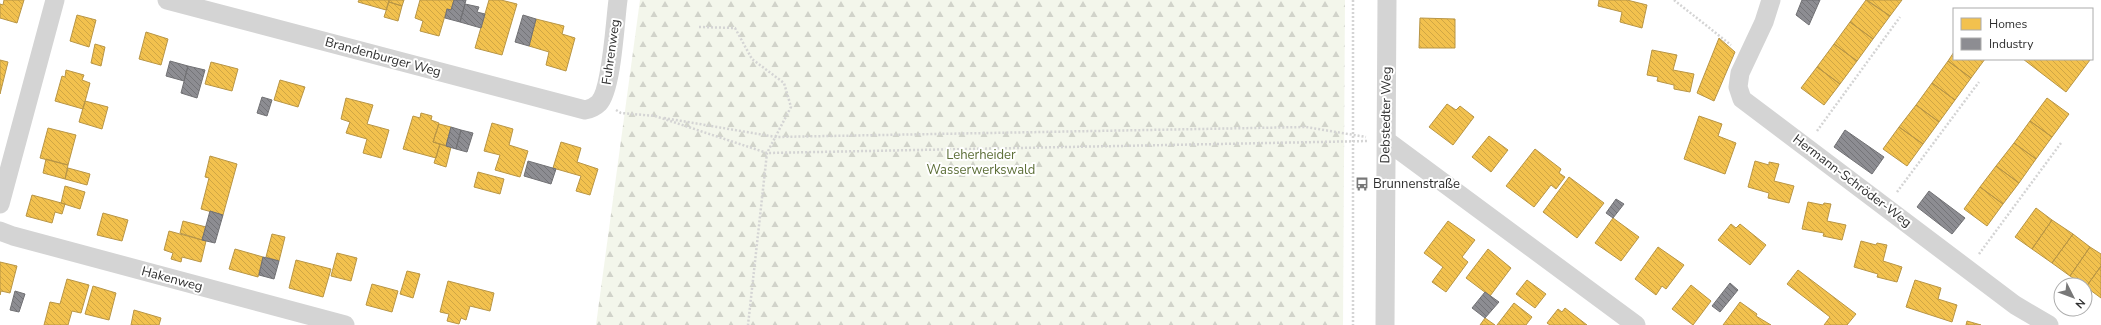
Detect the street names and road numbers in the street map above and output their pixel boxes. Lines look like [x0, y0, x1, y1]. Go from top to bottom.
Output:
street label: Fuhrenweg [598, 18, 624, 86]
street label: Brandenburger Weg [323, 33, 443, 81]
street label: Debstedter Weg [1376, 66, 1396, 164]
street label: Hermann-Schröder-Weg [1789, 130, 1915, 232]
street label: Hakenweg [139, 262, 205, 296]

